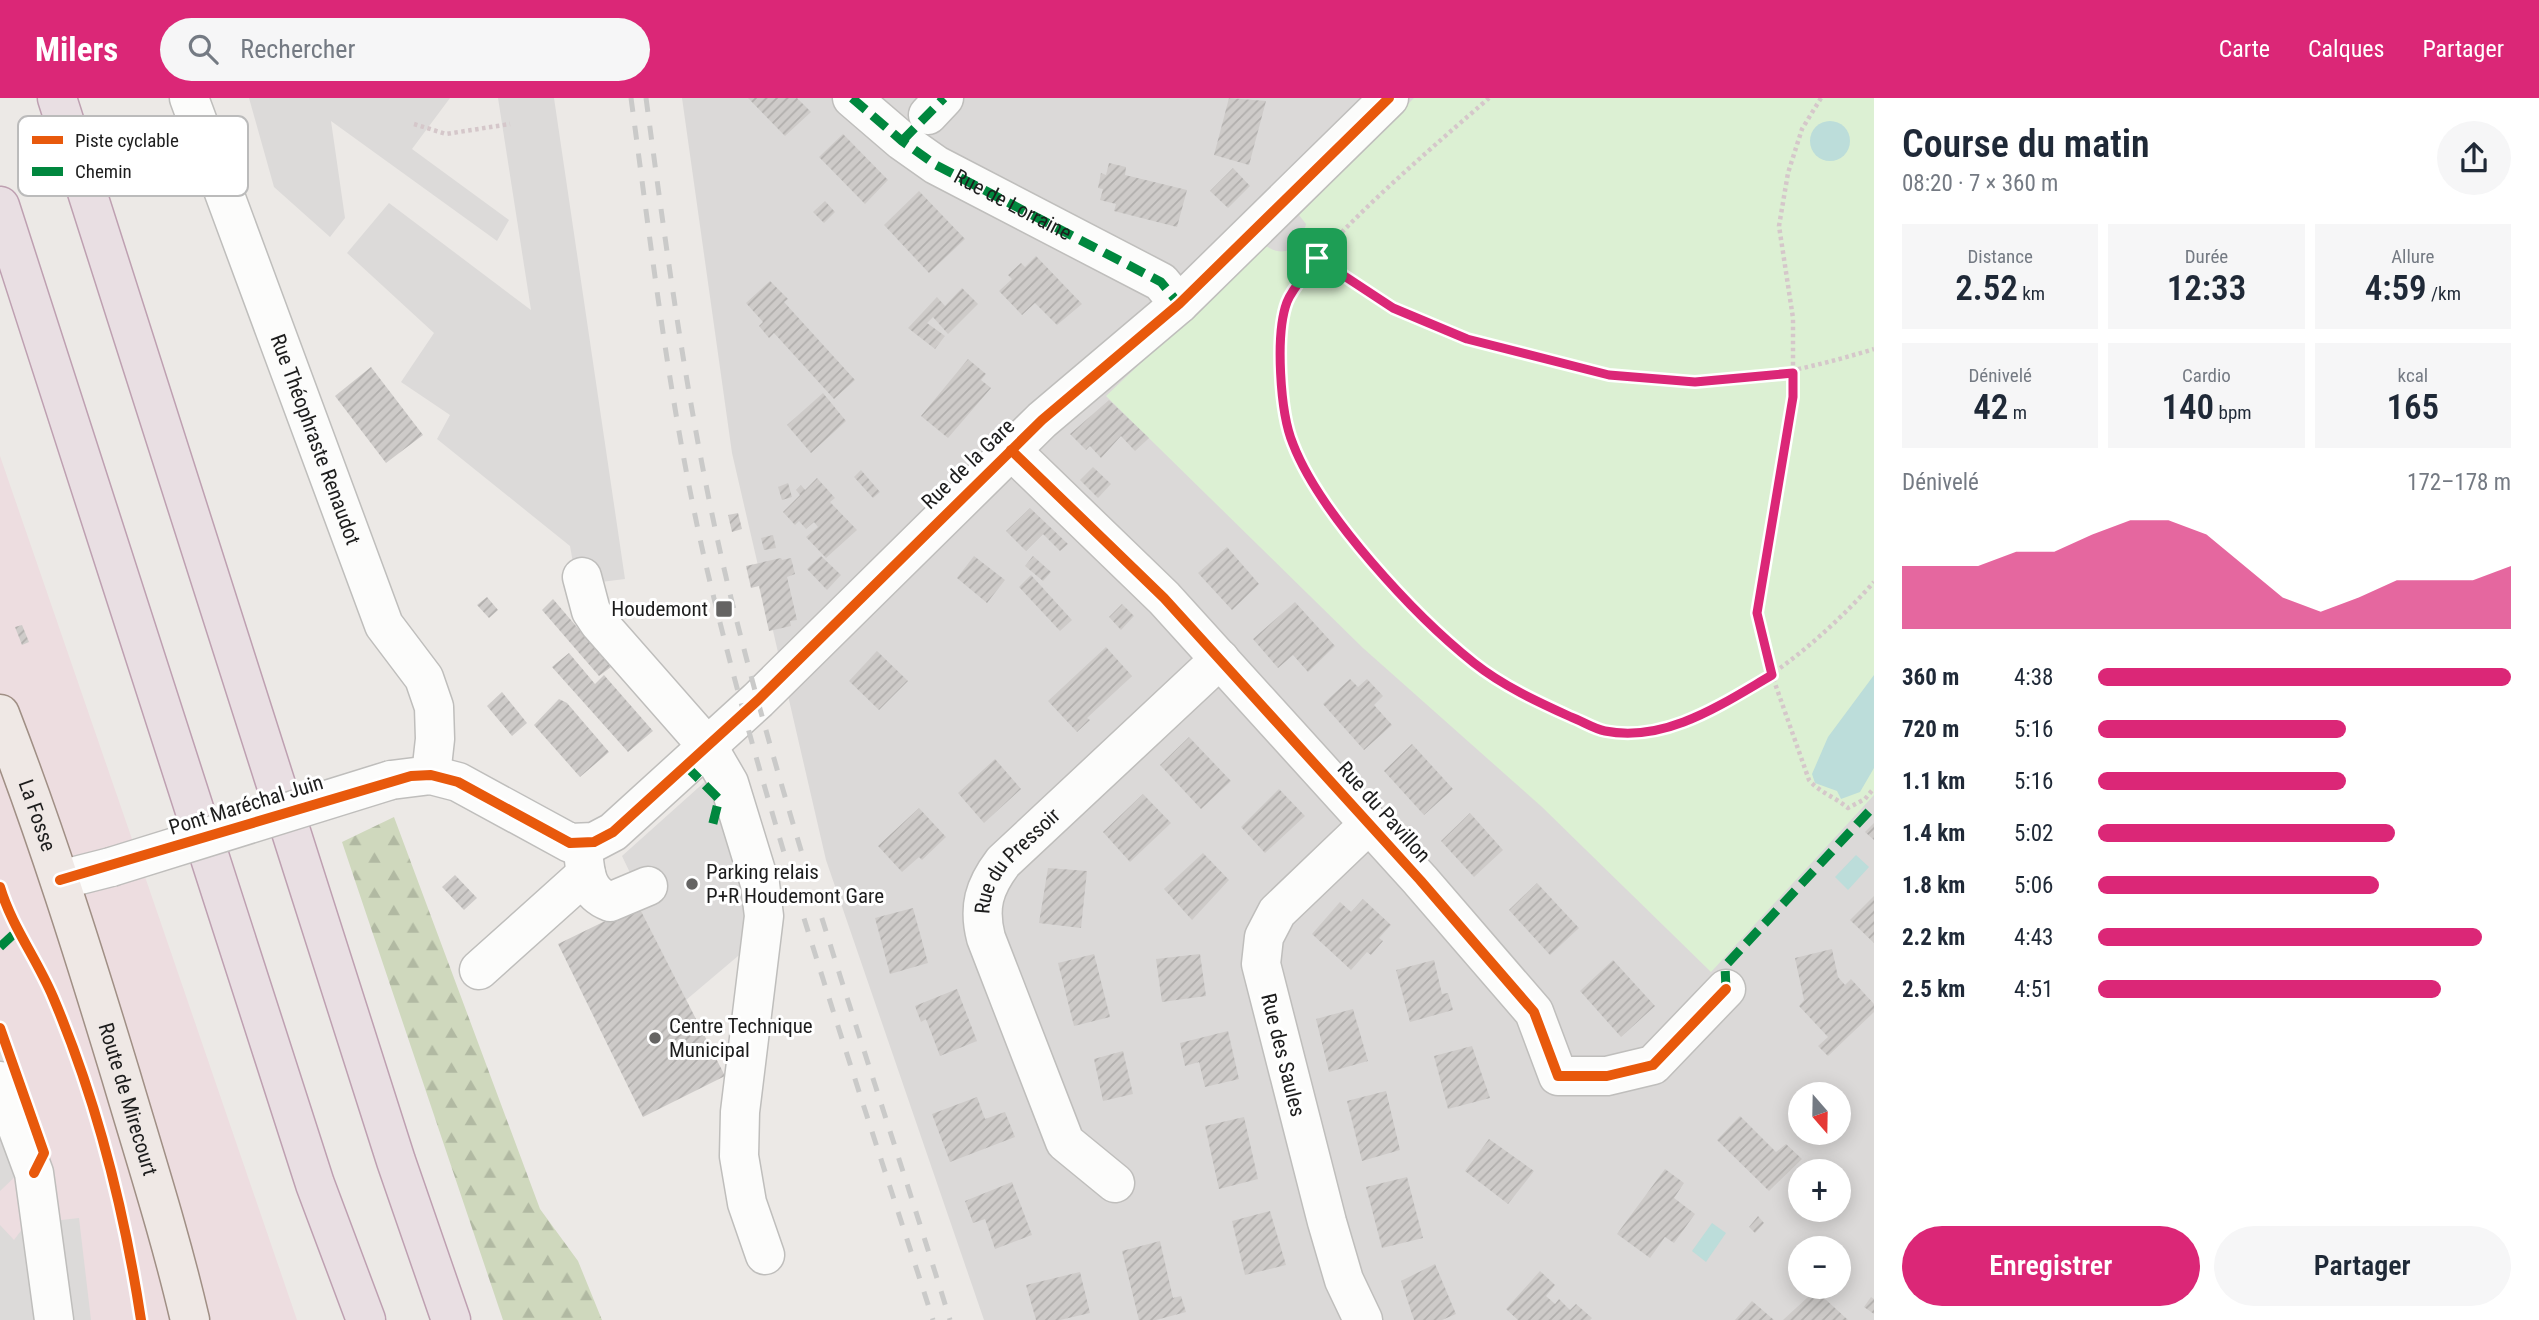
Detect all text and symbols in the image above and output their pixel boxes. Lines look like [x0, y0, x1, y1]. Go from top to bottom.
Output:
search box [160, 18, 650, 81]
text: Milers [35, 30, 118, 69]
icon: search [184, 30, 222, 68]
text: Rechercher [240, 34, 355, 64]
text: Carte [2219, 35, 2270, 63]
text: Calques [2308, 35, 2384, 63]
text: Partager [2422, 35, 2504, 63]
legend [18, 116, 248, 196]
button: share [2437, 121, 2511, 195]
text: Course du matin [1902, 122, 2150, 166]
text: Piste cyclable [75, 129, 179, 152]
text: Chemin [75, 160, 132, 183]
street label: Rue de Lorraine [950, 164, 1076, 245]
text: 08:20 · 7 × 360 m [1902, 170, 2058, 197]
pin [1287, 228, 1347, 288]
icon: arrive [1298, 239, 1336, 277]
text: Distance [1967, 245, 2033, 268]
text: Durée [2185, 245, 2228, 268]
text: Allure [2391, 245, 2435, 268]
text: 2.52 [1955, 268, 2018, 309]
text: 12:33 [2167, 268, 2246, 309]
text: 4:59 [2365, 268, 2427, 309]
text: km [2018, 282, 2045, 305]
text: /km [2427, 282, 2461, 305]
street label: Rue Théophraste Renaudot [265, 331, 365, 548]
text: Dénivelé [1968, 364, 2032, 387]
text: Cardio [2182, 364, 2231, 387]
text: kcal [2398, 364, 2428, 387]
text: 42 [1973, 387, 2008, 428]
text: 140 [2161, 387, 2214, 428]
text: 165 [2386, 387, 2439, 428]
text: m [2008, 401, 2027, 424]
text: bpm [2214, 401, 2252, 424]
street label: Rue de la Gare [917, 414, 1019, 514]
text: Dénivelé [1902, 469, 1979, 496]
text: 172–178 m [2407, 469, 2511, 496]
place label: Houdemont [611, 597, 708, 621]
marker: Houdemont [714, 599, 734, 619]
text: 360 m [1902, 664, 1959, 691]
text: 4:38 [2014, 664, 2053, 691]
text: 720 m [1902, 716, 1959, 743]
text: 5:16 [2014, 716, 2053, 743]
street label: Rue du Pavillon [1333, 757, 1435, 867]
text: 1.1 km [1902, 768, 1965, 795]
text: 5:16 [2014, 768, 2053, 795]
street label: Pont Maréchal Juin [166, 770, 326, 840]
street label: La Fosse [14, 776, 61, 855]
street label: Rue du Pressoir [970, 803, 1065, 915]
text: 1.4 km [1902, 820, 1965, 847]
text: 5:02 [2014, 820, 2053, 847]
place label: Parking relais P+R Houdemont Gare [706, 860, 884, 908]
text: 1.8 km [1902, 872, 1965, 899]
text: 5:06 [2014, 872, 2053, 899]
marker: Parking relais P+R Houdemont Gare [684, 876, 700, 892]
text: 2.2 km [1902, 924, 1965, 951]
text: 4:43 [2014, 924, 2053, 951]
text: 2.5 km [1902, 976, 1965, 1003]
text: 4:51 [2014, 976, 2053, 1003]
street label: Rue des Saules [1256, 991, 1310, 1119]
place label: Centre Technique Municipal [669, 1014, 813, 1062]
street label: Route de Mirecourt [94, 1020, 162, 1178]
marker: Centre Technique Municipal [647, 1030, 663, 1046]
north arrow [1788, 1082, 1852, 1144]
map controls [1788, 1082, 1851, 1299]
button: + [1788, 1159, 1851, 1222]
button: Enregistrer [1902, 1226, 2200, 1306]
button: Partager [2214, 1226, 2511, 1306]
button: − [1788, 1236, 1851, 1299]

